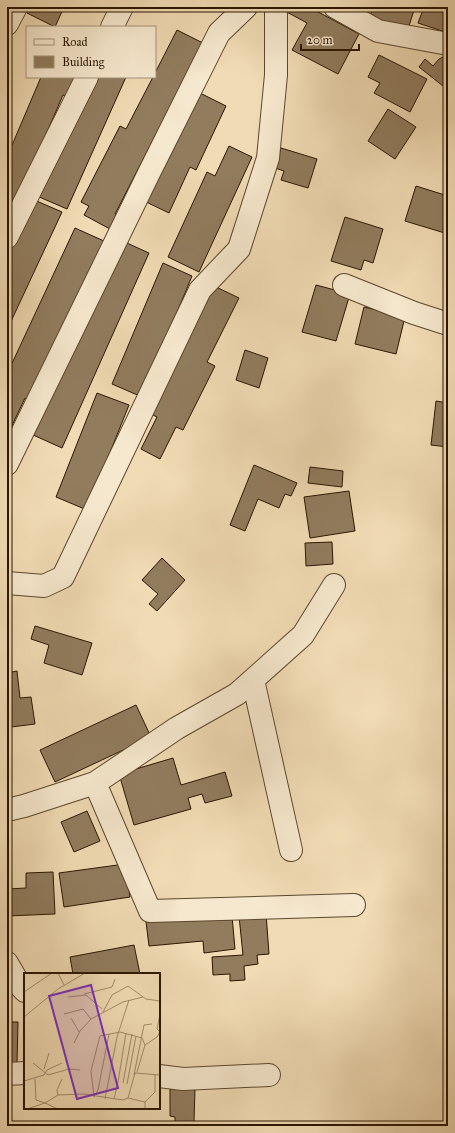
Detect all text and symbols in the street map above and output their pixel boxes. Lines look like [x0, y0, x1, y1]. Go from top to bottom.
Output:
legend [26, 26, 156, 78]
scale bar [301, 26, 359, 52]
text: 20 m [307, 33, 333, 47]
text: Road [62, 35, 88, 49]
text: Building [62, 55, 105, 70]
inset map [24, 973, 160, 1109]

